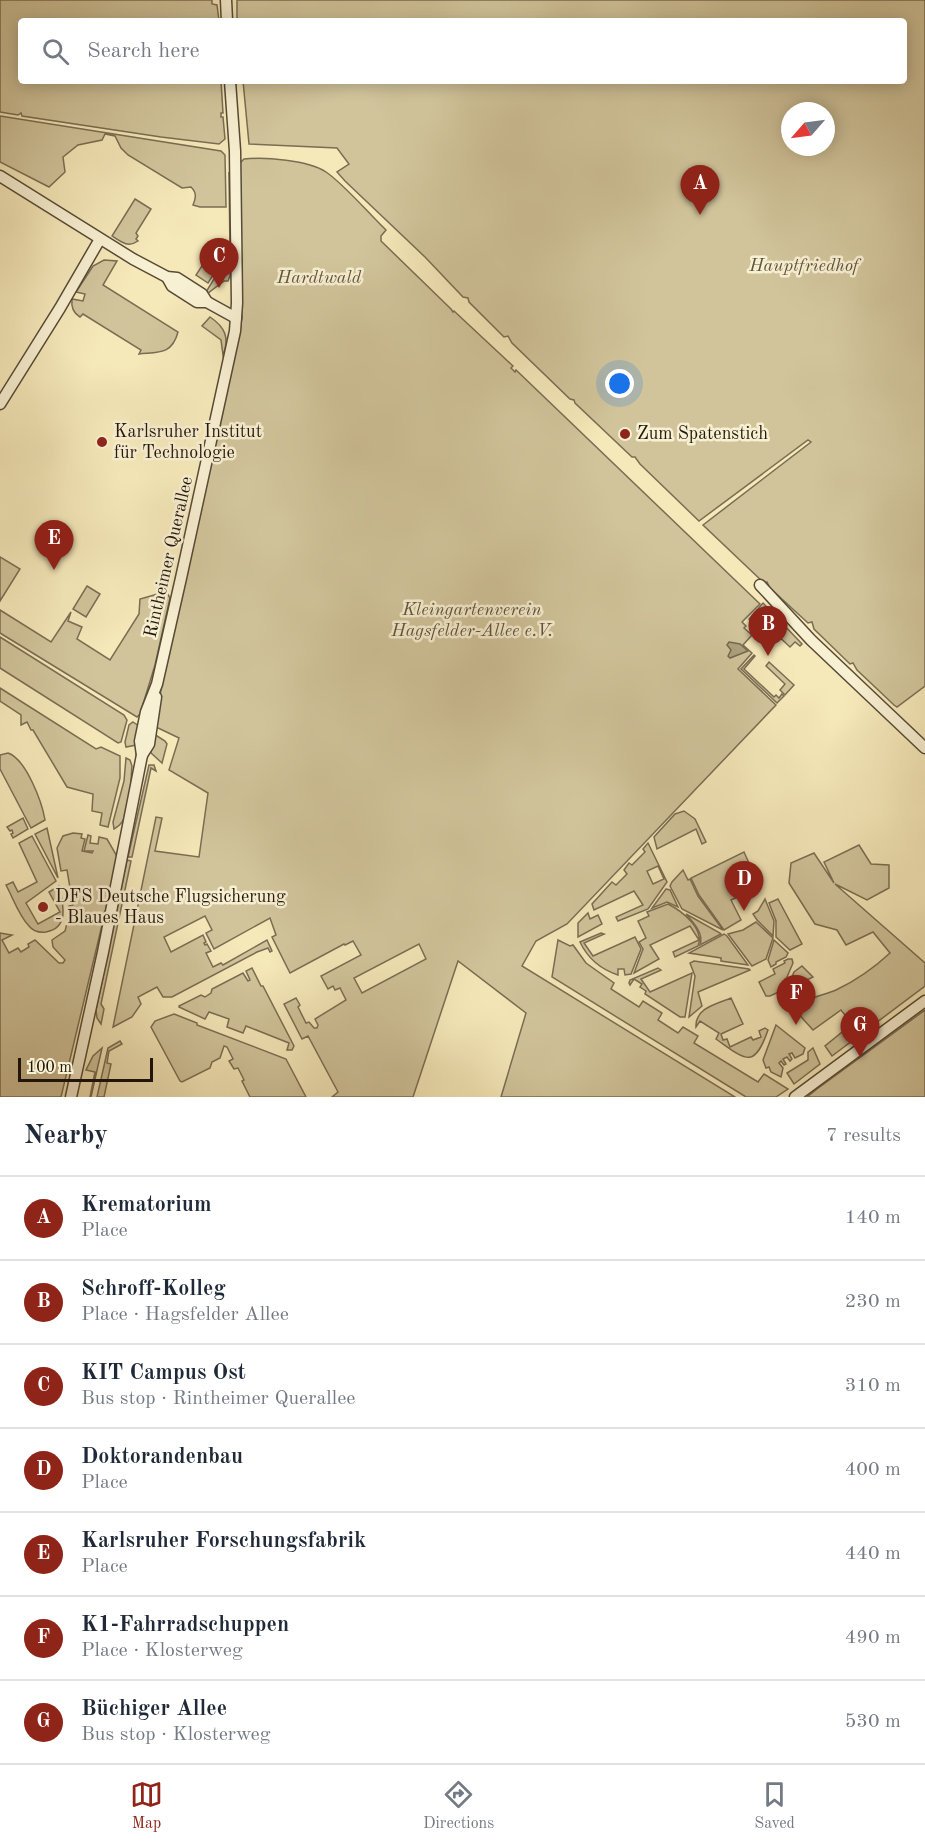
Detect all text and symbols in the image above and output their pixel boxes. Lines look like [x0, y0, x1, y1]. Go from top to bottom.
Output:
search box [18, 18, 907, 84]
icon: search [39, 35, 72, 68]
text: Search here [87, 40, 200, 62]
north arrow [781, 102, 835, 156]
pin: A [680, 166, 720, 215]
pin: C [200, 238, 238, 288]
park label: Hauptfriedhof [748, 257, 862, 275]
park label: Hardtwald [276, 269, 362, 287]
your location [605, 369, 634, 398]
place label: Karlsruher Institut für Technologie [114, 423, 262, 462]
place label: Zum Spatenstich [637, 425, 768, 443]
marker: Zum Spatenstich [618, 427, 632, 441]
marker: Karlsruher Institut für Technologie [95, 435, 109, 449]
street label: Rintheimer Querallee [142, 475, 196, 639]
pin: E [34, 520, 74, 570]
park label: Kleingartenverein Hagsfelder-Allee e.V. [390, 601, 553, 640]
pin: B [748, 606, 788, 656]
pin: D [724, 862, 764, 911]
place label: DFS Deutsche Flugsicherung - Blaues Haus [55, 888, 286, 927]
marker: DFS Deutsche Flugsicherung - Blaues Haus [36, 900, 50, 914]
pin: F [776, 976, 816, 1025]
pin: G [840, 1008, 880, 1057]
scale bar [18, 1055, 153, 1082]
text: 100 m [27, 1060, 72, 1076]
text: Nearby [24, 1123, 108, 1149]
text: 7 results [826, 1126, 901, 1146]
text: Krematorium [81, 1194, 212, 1216]
text: A [36, 1208, 51, 1228]
text: 140 m [845, 1208, 901, 1228]
text: Place [81, 1221, 128, 1241]
text: Schroff-Kolleg [81, 1278, 226, 1300]
text: B [36, 1292, 51, 1312]
text: 230 m [845, 1292, 901, 1312]
text: Place · Hagsfelder Allee [81, 1305, 289, 1325]
text: KIT Campus Ost [81, 1362, 246, 1384]
text: C [37, 1376, 50, 1396]
text: 310 m [845, 1376, 901, 1396]
text: Bus stop · Rintheimer Querallee [81, 1389, 356, 1409]
text: Doktorandenbau [81, 1446, 243, 1468]
text: D [36, 1460, 51, 1480]
text: 400 m [845, 1460, 901, 1480]
text: Place [81, 1473, 128, 1493]
text: Karlsruher Forschungsfabrik [81, 1530, 366, 1552]
text: E [37, 1544, 50, 1564]
text: 440 m [845, 1544, 901, 1564]
text: Place [81, 1557, 128, 1577]
text: K1-Fahrradschuppen [81, 1614, 289, 1636]
text: F [37, 1628, 50, 1648]
text: 490 m [845, 1628, 901, 1648]
text: Place · Klosterweg [81, 1641, 243, 1661]
text: Büchiger Allee [81, 1698, 227, 1720]
text: G [36, 1712, 51, 1732]
text: 530 m [845, 1712, 901, 1732]
text: Bus stop · Klosterweg [81, 1725, 271, 1745]
tab: Map [130, 1778, 163, 1834]
tab: Directions [423, 1778, 494, 1834]
tab: Saved [754, 1778, 795, 1834]

